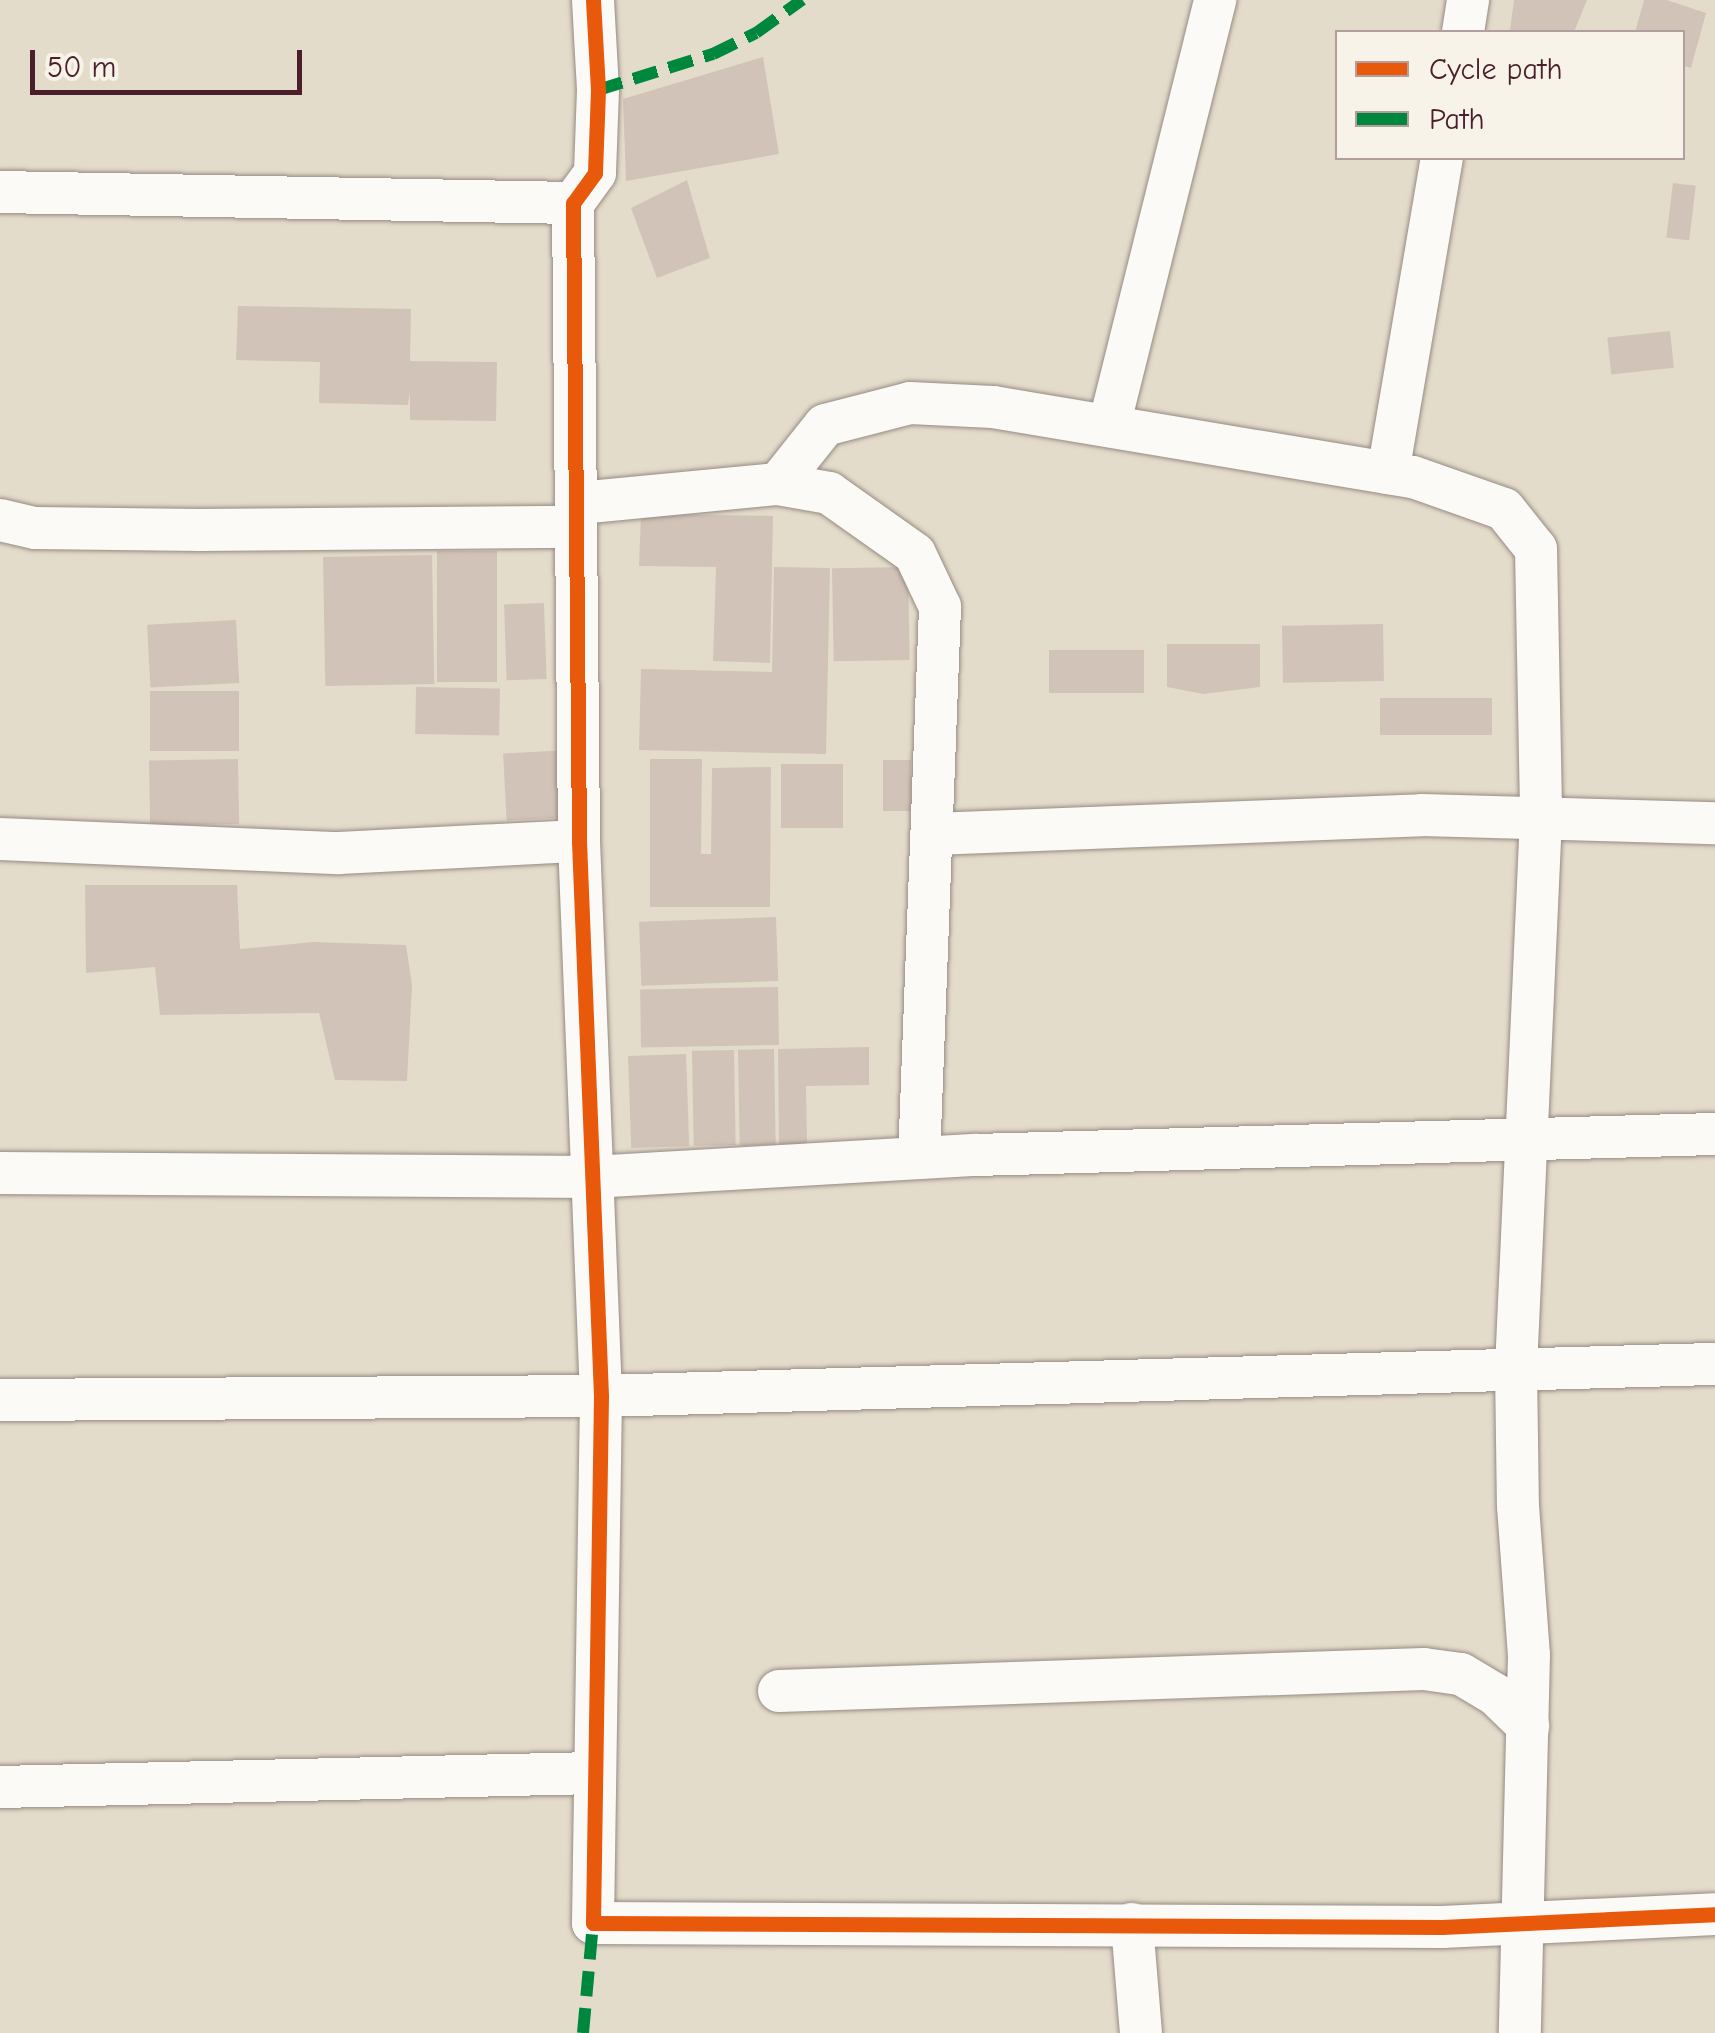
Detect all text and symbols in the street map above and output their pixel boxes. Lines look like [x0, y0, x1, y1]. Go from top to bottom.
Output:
scale bar [35, 30, 308, 92]
legend [1335, 30, 1685, 160]
text: 50 m [47, 50, 116, 85]
text: Cycle path [1429, 52, 1563, 87]
text: Path [1429, 102, 1485, 137]

